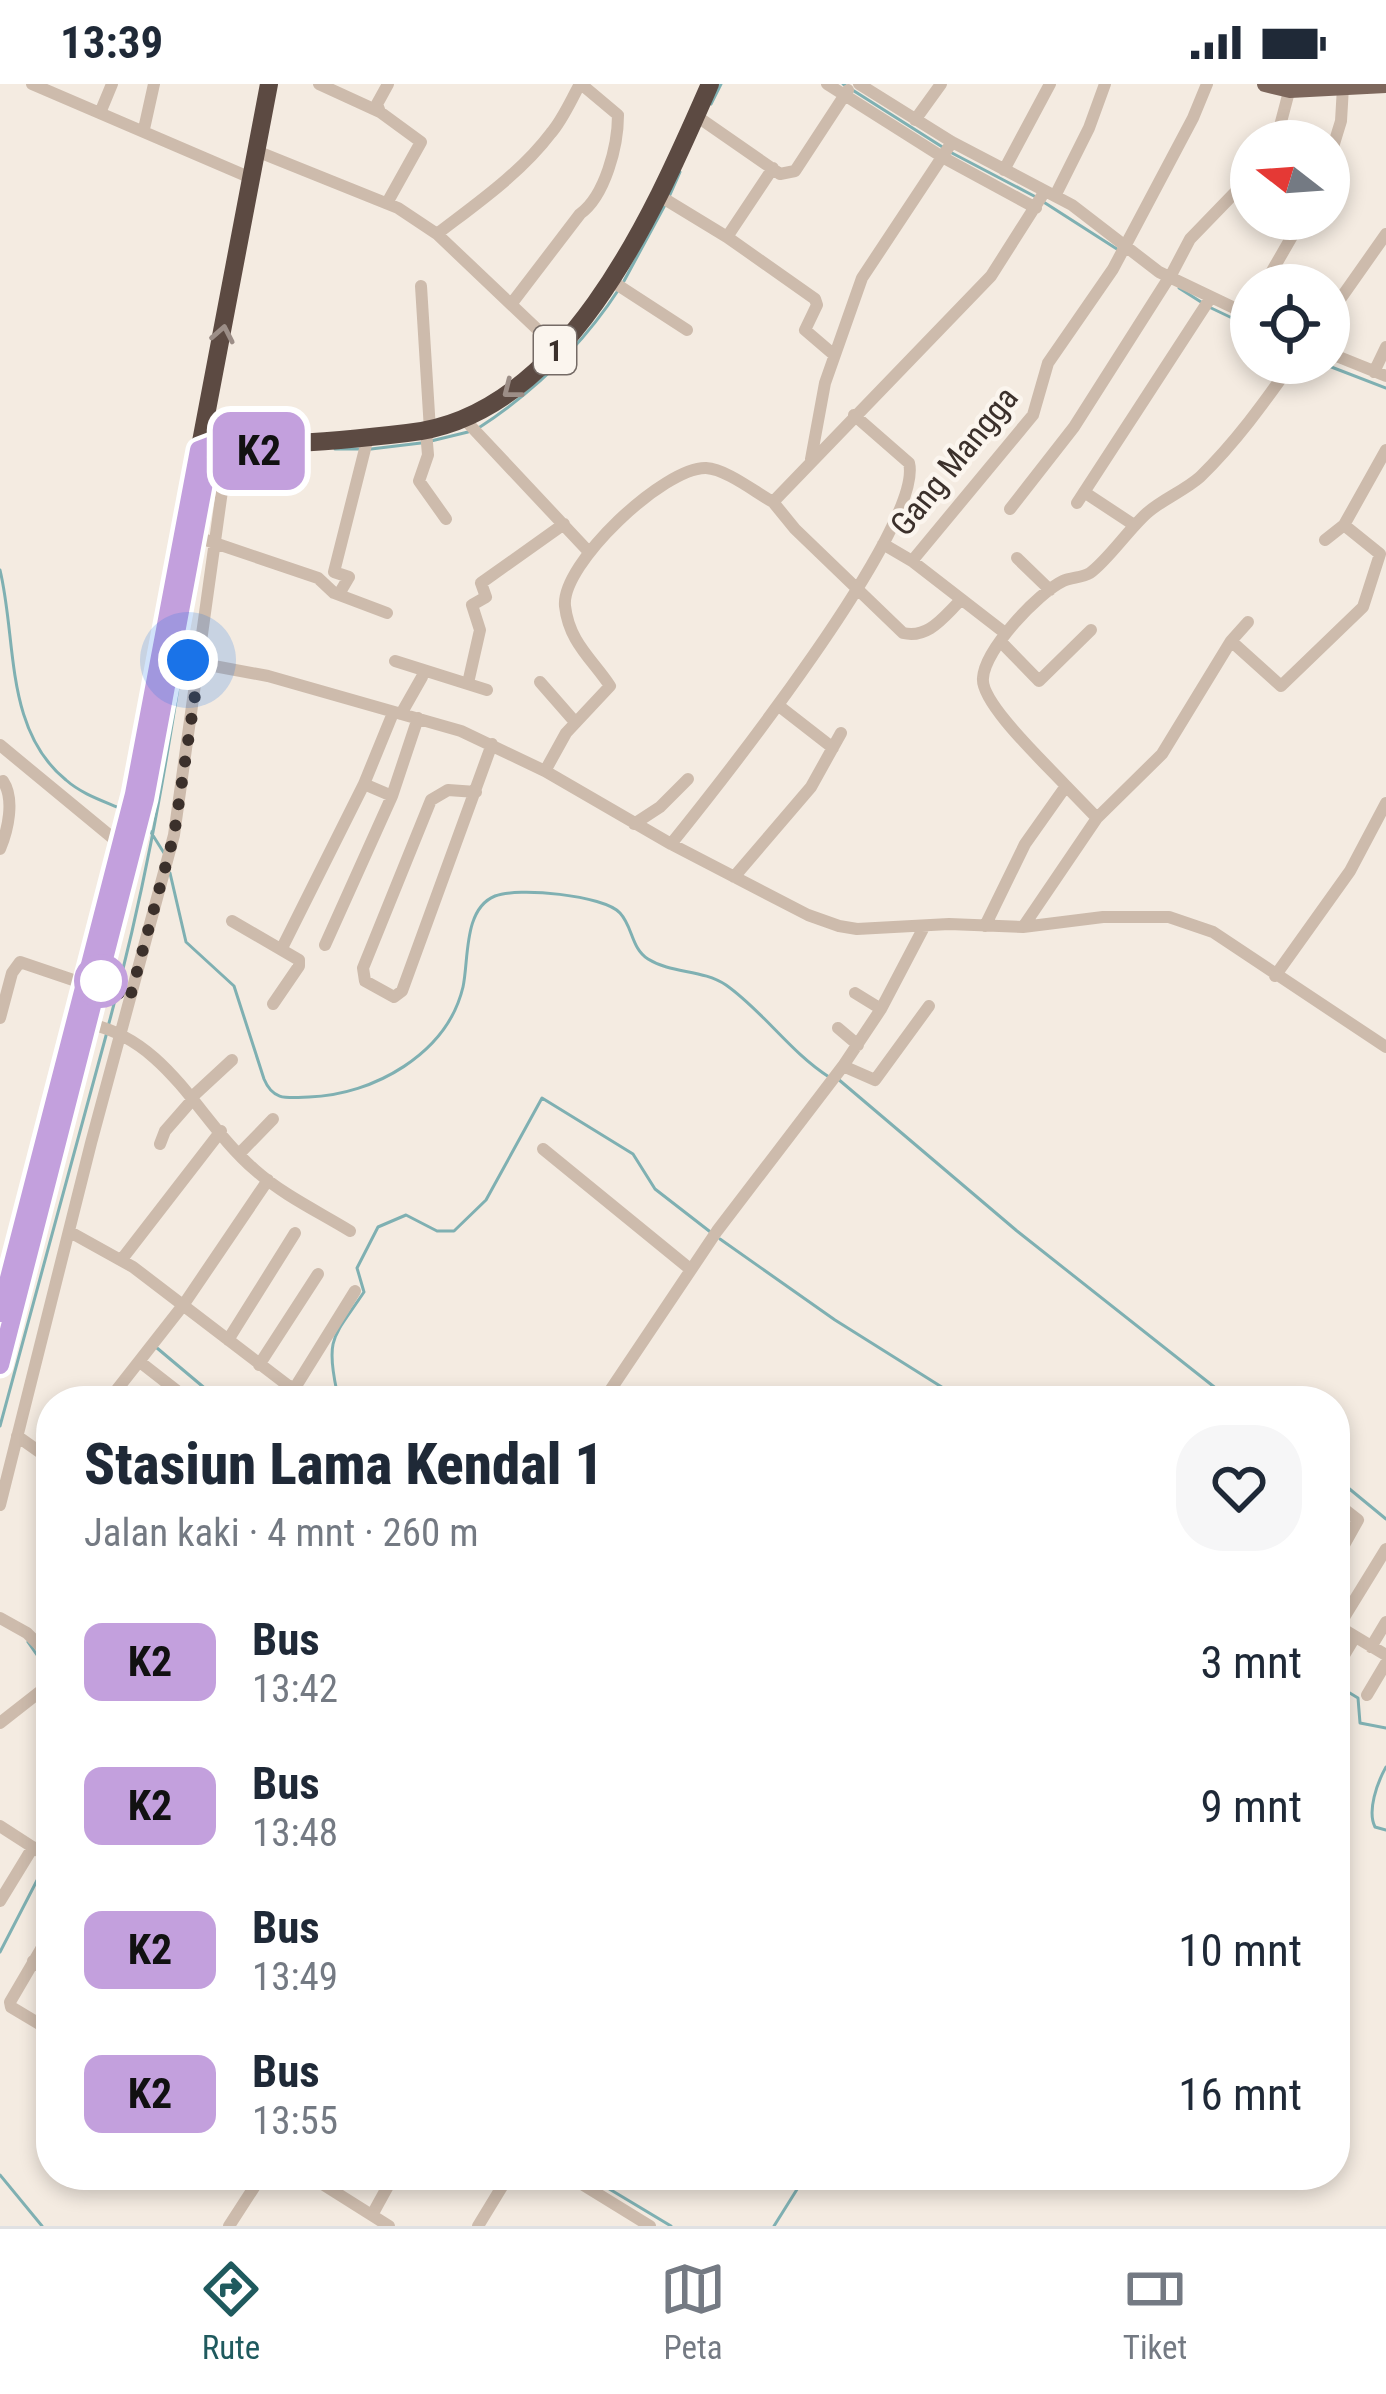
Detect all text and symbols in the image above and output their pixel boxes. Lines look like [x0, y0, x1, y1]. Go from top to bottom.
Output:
text: 13:39 [60, 16, 163, 69]
north arrow [1230, 120, 1350, 240]
map controls [1230, 120, 1350, 384]
button: locate [1230, 264, 1350, 384]
one-way arrow [209, 324, 235, 344]
road number: 1 [534, 326, 576, 374]
one-way arrow [502, 375, 524, 397]
street label: Gang Mangga [882, 379, 1026, 543]
line badge: K2 [205, 412, 313, 490]
text: K2 [237, 426, 281, 475]
your location [158, 630, 218, 690]
unlabelled marker [76, 956, 126, 1006]
button: heart [1176, 1425, 1302, 1551]
text: Stasiun Lama Kendal 1 [84, 1431, 604, 1498]
text: Jalan kaki · 4 mnt · 260 m [84, 1510, 479, 1556]
text: Bus [252, 1613, 320, 1666]
text: 3 mnt [1200, 1636, 1302, 1689]
text: K2 [128, 1637, 172, 1686]
text: 13:42 [252, 1666, 338, 1712]
text: Bus [252, 1757, 320, 1810]
text: 9 mnt [1200, 1780, 1302, 1833]
text: K2 [128, 1781, 172, 1830]
text: 13:48 [252, 1810, 338, 1856]
text: Bus [252, 1901, 320, 1954]
text: 10 mnt [1178, 1924, 1302, 1977]
text: K2 [128, 1925, 172, 1974]
text: 13:49 [252, 1954, 338, 2000]
text: Bus [252, 2045, 320, 2098]
text: 16 mnt [1178, 2068, 1302, 2121]
text: K2 [128, 2069, 172, 2118]
text: 13:55 [252, 2098, 338, 2144]
tab: Rute [198, 2256, 264, 2367]
tab: Peta [660, 2256, 726, 2367]
tab: Tiket [1122, 2256, 1188, 2367]

